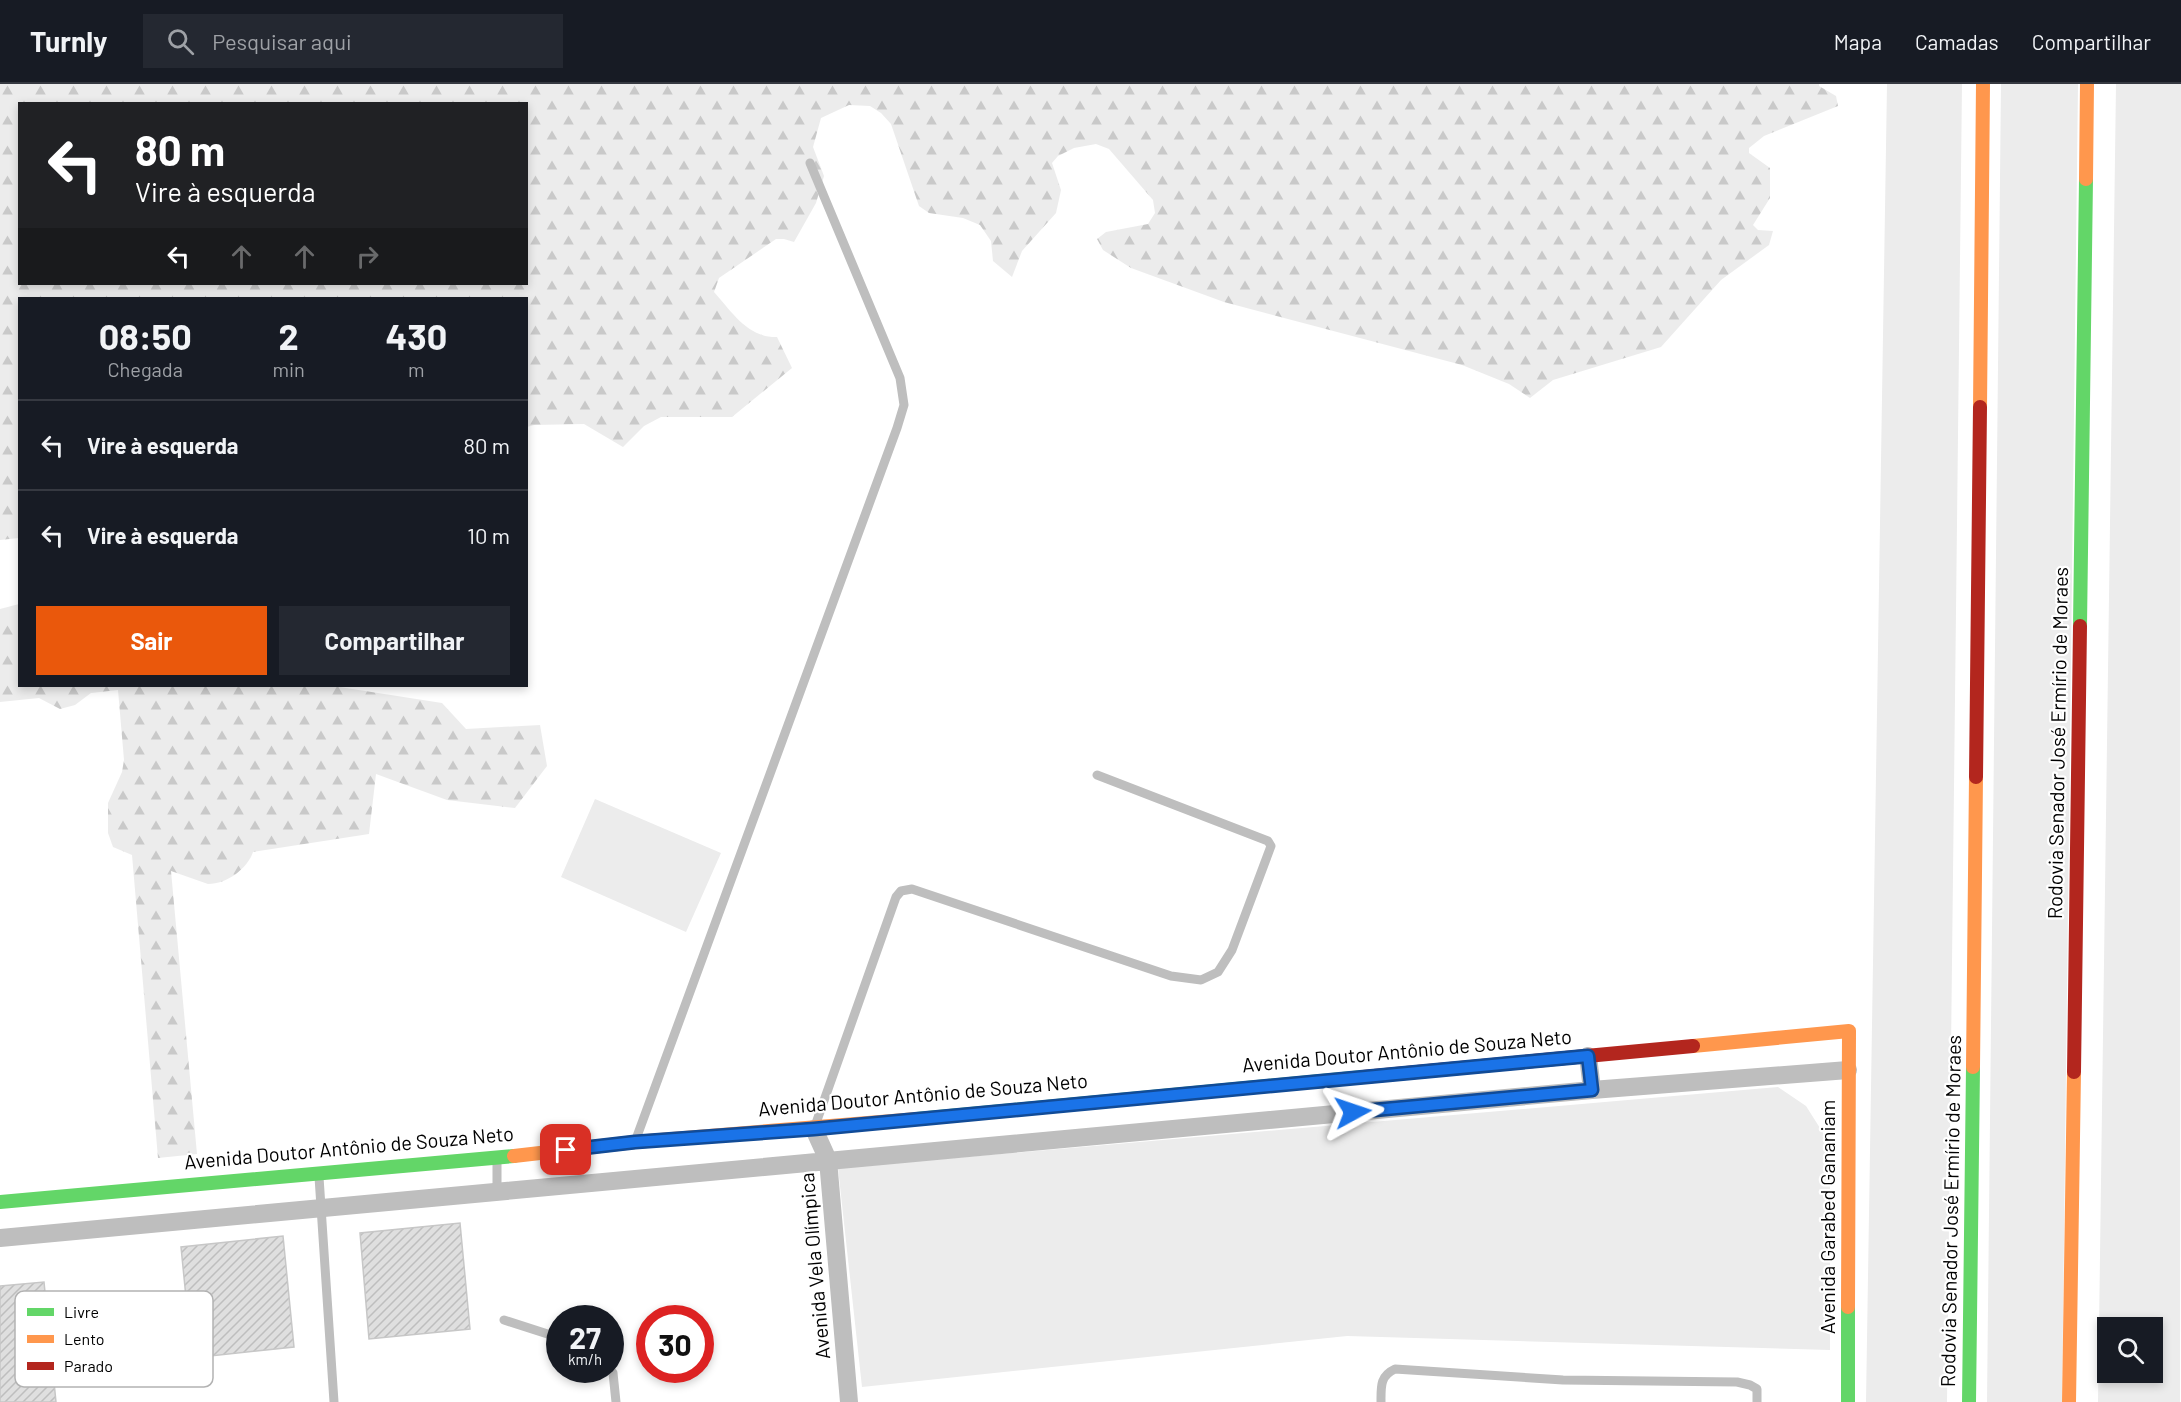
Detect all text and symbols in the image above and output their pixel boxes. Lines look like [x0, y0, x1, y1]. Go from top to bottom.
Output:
search box [143, 14, 563, 68]
text: Turnly [30, 24, 107, 58]
icon: search [164, 25, 197, 58]
text: Pesquisar aqui [212, 28, 352, 54]
text: Mapa [1834, 29, 1882, 54]
text: Camadas [1915, 29, 1999, 54]
text: Compartilhar [2032, 29, 2151, 54]
text: 80 m [135, 124, 225, 174]
icon: left [36, 126, 114, 204]
text: Vire à esquerda [135, 175, 316, 207]
icon: left [162, 240, 195, 273]
icon: ahead [225, 240, 258, 273]
icon: ahead [288, 240, 321, 273]
icon: right [351, 240, 384, 273]
text: 08:50 [99, 314, 192, 357]
text: 2 [279, 314, 299, 357]
text: 430 [386, 314, 447, 357]
text: Chegada [107, 357, 183, 381]
text: min [272, 357, 305, 381]
text: m [408, 357, 425, 381]
icon: left [36, 429, 69, 462]
text: Vire à esquerda [87, 432, 238, 458]
text: 80 m [464, 432, 510, 458]
icon: left [36, 519, 69, 552]
text: Vire à esquerda [87, 522, 238, 548]
text: 10 m [467, 522, 510, 548]
street label: Rodovia Senador José Ermírio de Moraes [2042, 567, 2072, 919]
button: Sair [36, 606, 267, 675]
button: Compartilhar [279, 606, 510, 675]
street label: Avenida Doutor Antônio de Souza Neto [1241, 1024, 1573, 1076]
street label: Rodovia Senador José Ermírio de Moraes [1935, 1035, 1965, 1387]
street label: Avenida Doutor Antônio de Souza Neto [757, 1068, 1089, 1120]
position arrow [1321, 1080, 1385, 1144]
street label: Avenida Garabed Gananiam [1815, 1100, 1839, 1334]
street label: Avenida Doutor Antônio de Souza Neto [183, 1121, 515, 1173]
pin [540, 1124, 591, 1175]
icon: arrive [549, 1133, 582, 1166]
street label: Avenida Vela Olímpica [794, 1172, 834, 1360]
legend [15, 1291, 213, 1387]
text: Livre [64, 1302, 99, 1321]
speed limit sign: 30 [636, 1305, 714, 1383]
map controls [2097, 1317, 2163, 1383]
button: search [2097, 1317, 2163, 1383]
text: 27 [569, 1319, 601, 1355]
text: Lento [64, 1329, 105, 1348]
text: km/h [568, 1350, 602, 1368]
text: Parado [64, 1356, 113, 1375]

